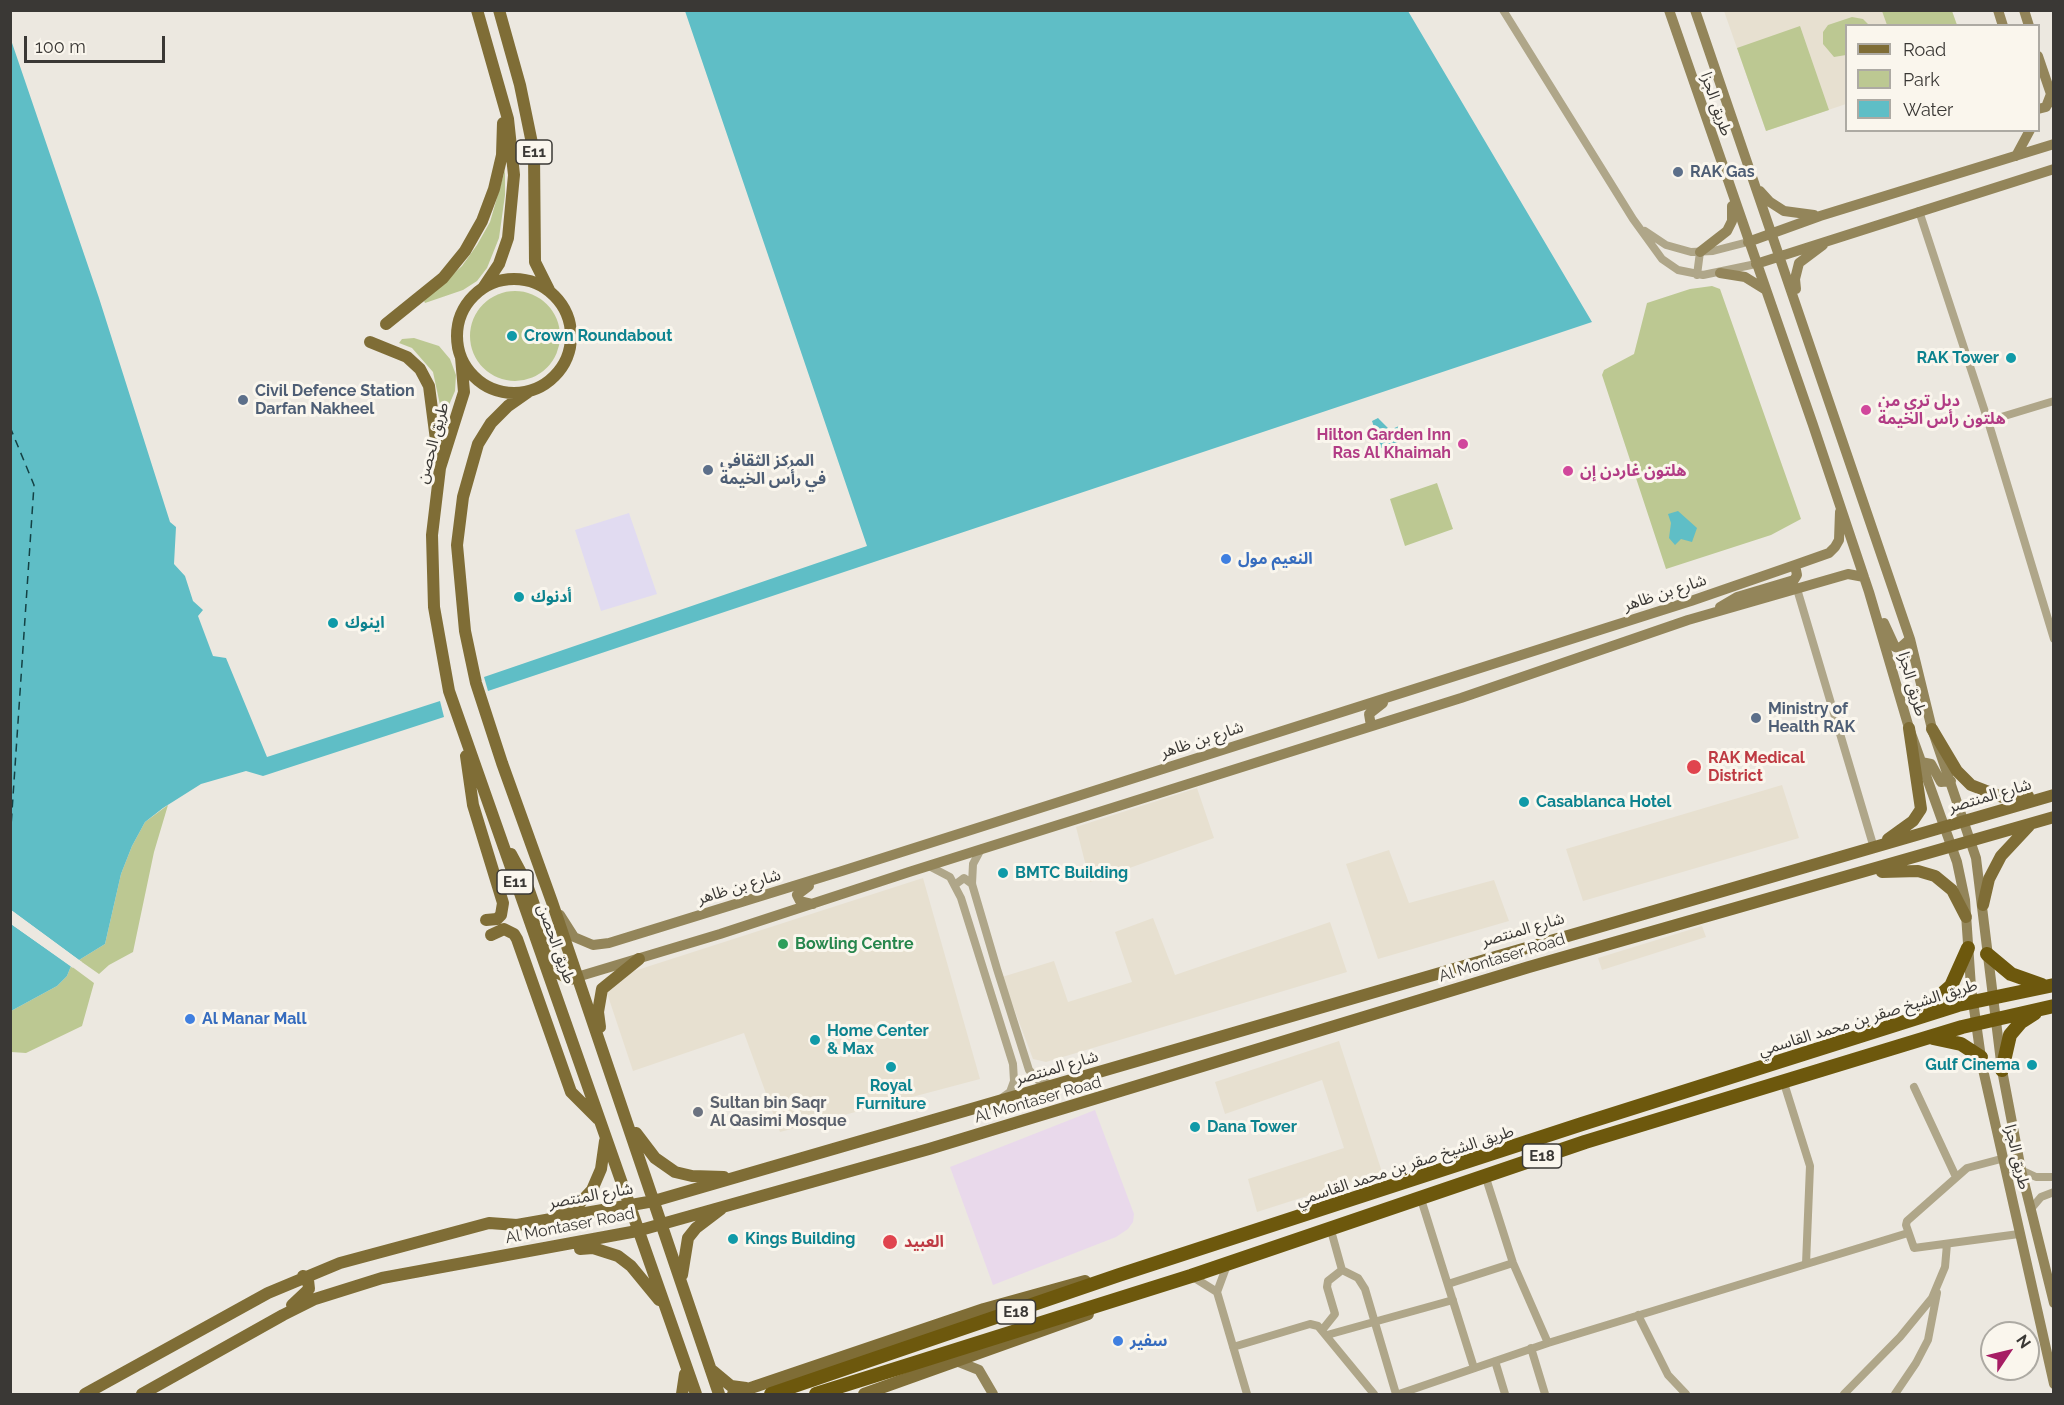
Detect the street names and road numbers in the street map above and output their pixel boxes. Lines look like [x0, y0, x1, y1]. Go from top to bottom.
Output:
street label: طريق الجزا [1696, 69, 1736, 139]
road number: E11 [516, 140, 552, 164]
street label: طريق الحصن [413, 400, 453, 486]
street label: شارع بن ظاهر [1621, 571, 1709, 615]
street label: طريق الجزا [1894, 649, 1930, 719]
street label: شارع بن ظاهر [1158, 718, 1246, 762]
street label: شارع المنتصر [1946, 775, 2034, 817]
street label: شارع بن ظاهر [695, 865, 783, 909]
road number: E11 [497, 870, 533, 894]
street label: طريق الحصن [533, 901, 579, 987]
street label: شارع المنتصر [1479, 909, 1567, 951]
street label: Al Montaser Road [1436, 930, 1568, 986]
street label: طريق الشيخ صقر بن محمد القاسمي [1756, 976, 1980, 1060]
street label: شارع المنتصر [1013, 1047, 1101, 1089]
street label: Al Montaser Road [972, 1073, 1104, 1127]
street label: طريق الشيخ صقر بن محمد القاسمي [1294, 1122, 1516, 1210]
street label: طريق الجزا [2000, 1122, 2034, 1192]
road number: E18 [1522, 1144, 1562, 1168]
street label: شارع المنتصر [547, 1179, 635, 1213]
street label: Al Montaser Road [504, 1204, 636, 1248]
road number: E18 [996, 1300, 1036, 1324]

